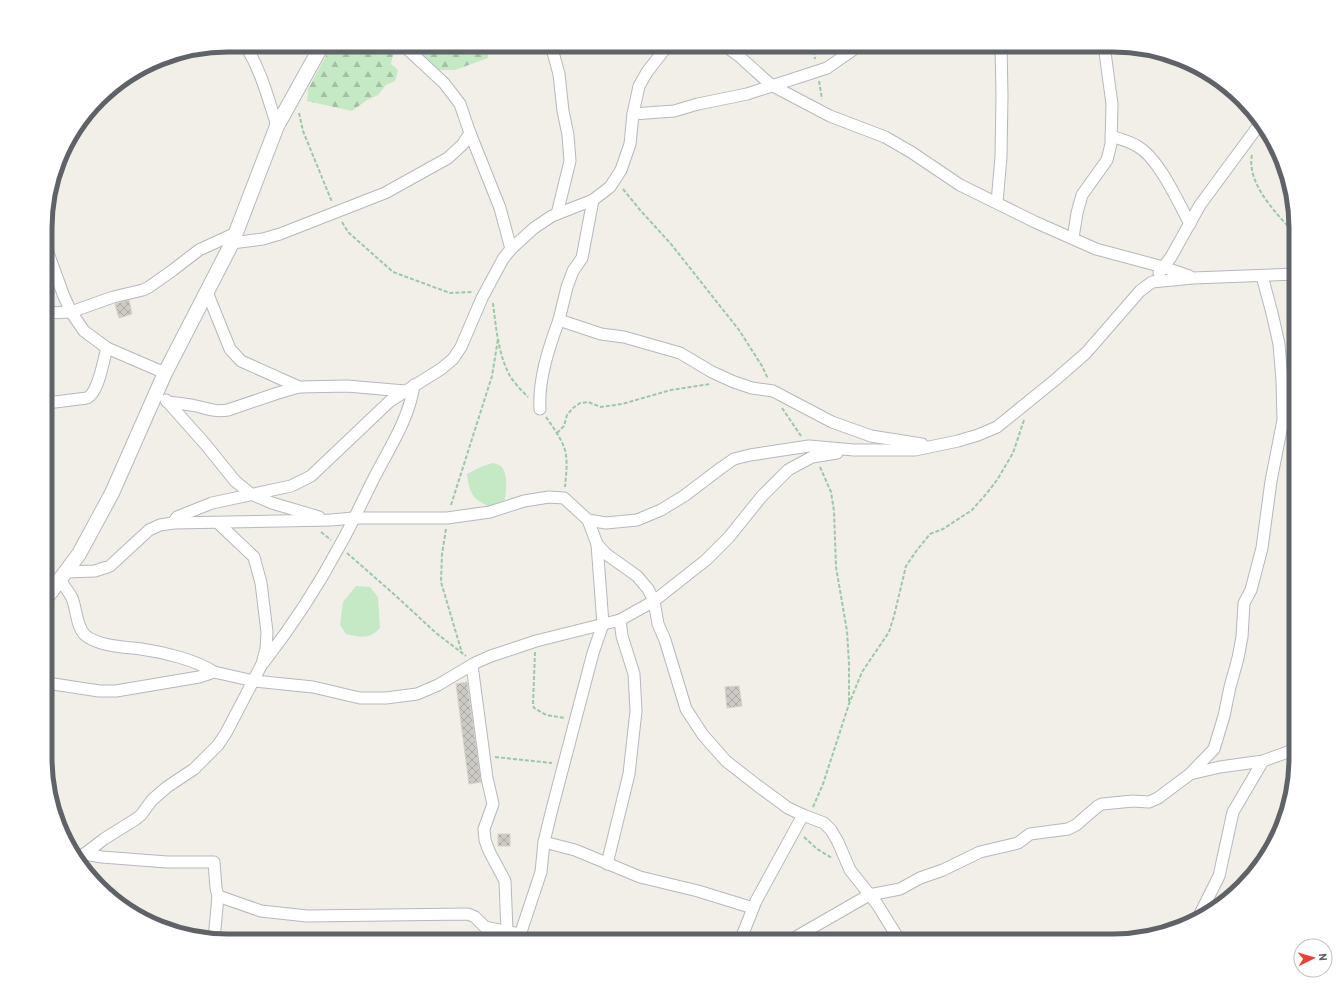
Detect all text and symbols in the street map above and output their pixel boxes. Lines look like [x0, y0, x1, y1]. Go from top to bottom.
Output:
north arrow [1293, 938, 1333, 978]
text: N [1317, 953, 1330, 961]

